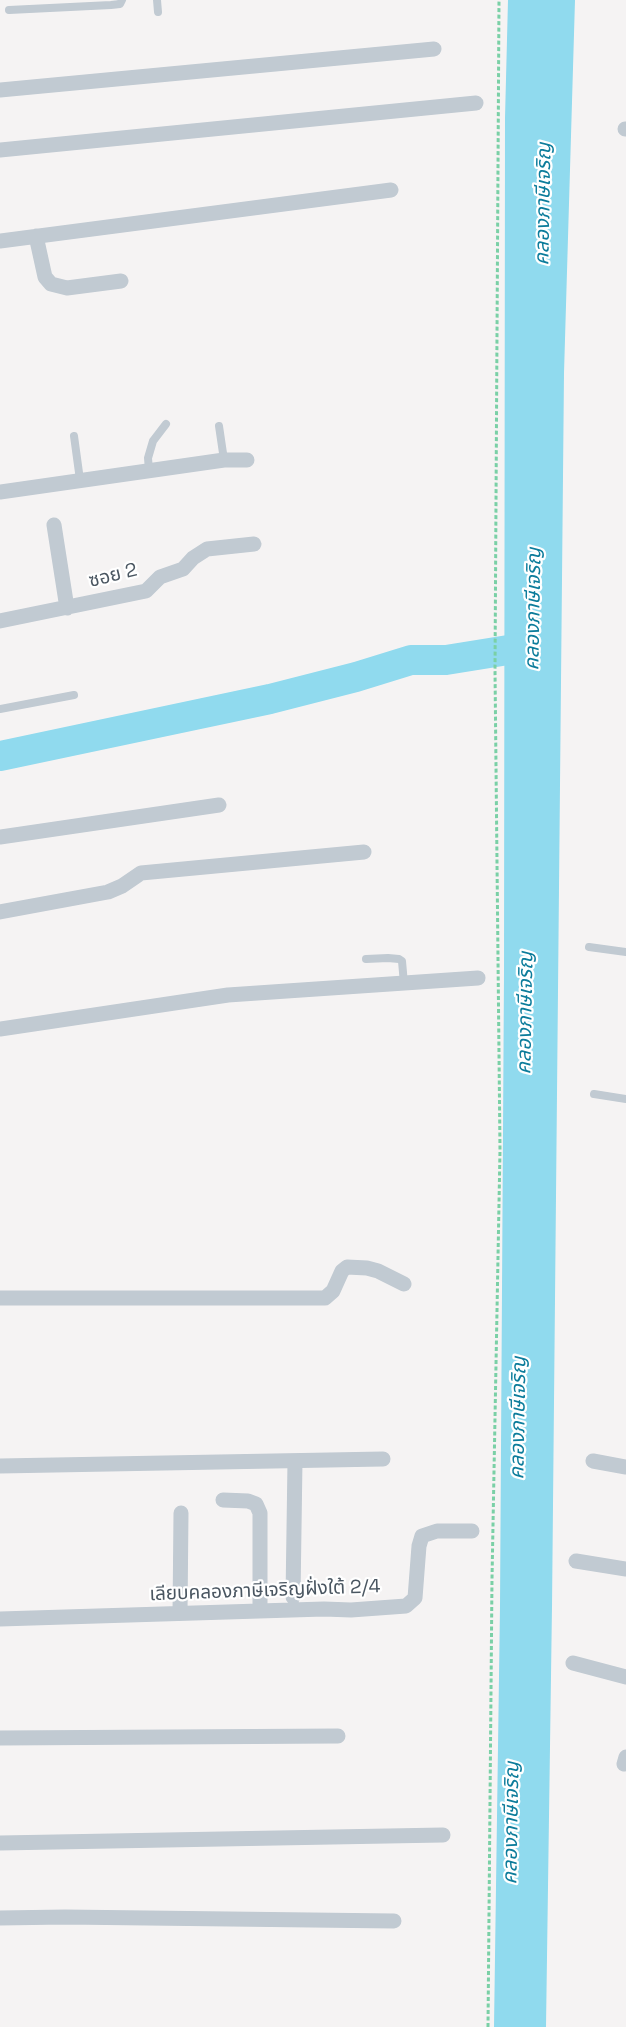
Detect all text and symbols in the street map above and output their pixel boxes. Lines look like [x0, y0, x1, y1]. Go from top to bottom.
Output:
water label: คลองภาษีเจริญ [531, 142, 557, 266]
water label: คลองภาษีเจริญ [521, 547, 547, 671]
street label: ซอย 2 [86, 559, 140, 593]
water label: คลองภาษีเจริญ [513, 951, 539, 1075]
water label: คลองภาษีเจริญ [506, 1356, 532, 1480]
street label: เลียบคลองภาษีเจริญฝั่งใต้ 2/4 [149, 1576, 381, 1606]
water label: คลองภาษีเจริญ [499, 1761, 525, 1885]

